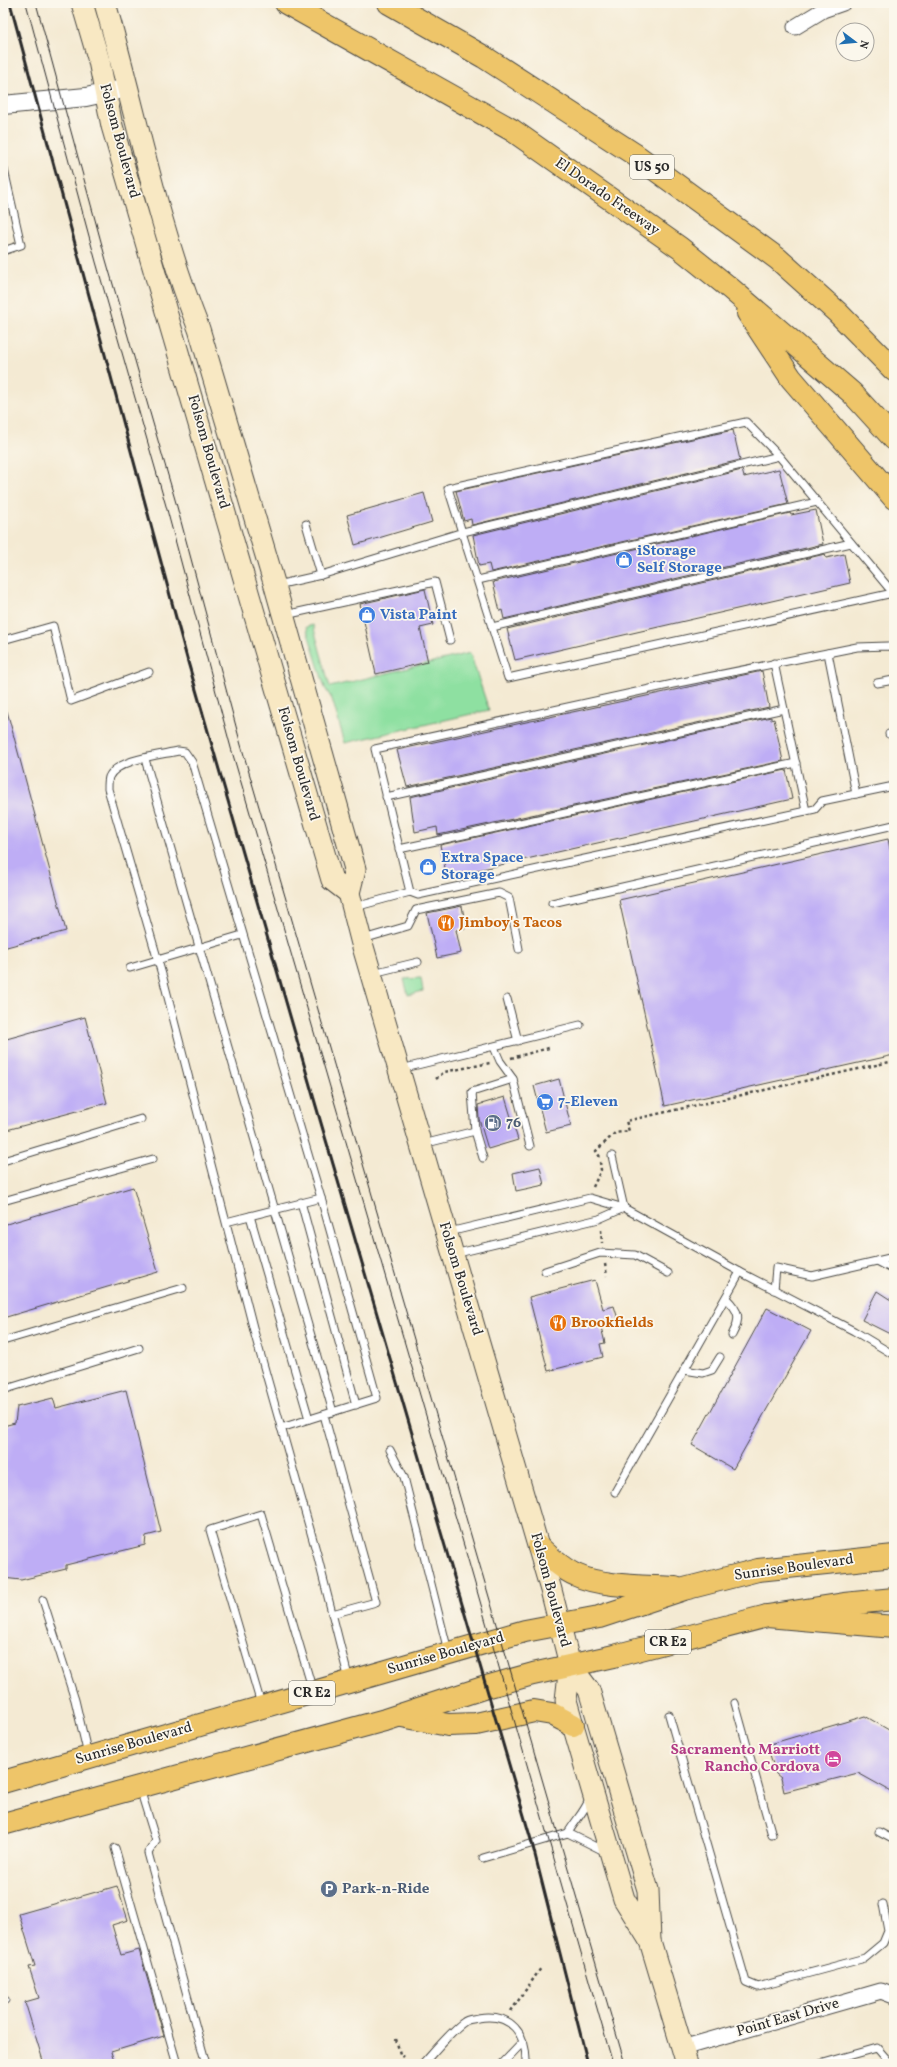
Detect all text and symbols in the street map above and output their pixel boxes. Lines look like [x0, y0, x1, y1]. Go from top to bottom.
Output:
north arrow [835, 22, 875, 62]
text: N [855, 38, 871, 50]
street label: Folsom Boulevard [94, 81, 144, 201]
street label: El Dorado Freeway [550, 153, 664, 241]
road number: US 50 [630, 155, 674, 179]
street label: Folsom Boulevard [182, 392, 234, 512]
place label: iStorage Self Storage [637, 541, 722, 579]
shop icon: iStorage Self Storage [614, 550, 634, 570]
shop icon: Vista Paint [357, 605, 377, 625]
place label: Vista Paint [380, 605, 458, 626]
street label: Folsom Boulevard [272, 704, 324, 824]
place label: Extra Space Storage [441, 848, 524, 886]
shop icon: Extra Space Storage [418, 857, 438, 877]
restaurant icon: Jimboy's Tacos [436, 913, 456, 933]
place label: Jimboy's Tacos [458, 913, 562, 934]
supermarket icon: 7-Eleven [535, 1092, 555, 1112]
place label: 7-Eleven [558, 1092, 618, 1113]
fuel station icon: 76 [483, 1113, 503, 1133]
place label: 76 [506, 1113, 521, 1134]
street label: Folsom Boulevard [433, 1219, 487, 1339]
restaurant icon: Brookfields [548, 1313, 568, 1333]
place label: Brookfields [571, 1313, 654, 1334]
street label: Folsom Boulevard [525, 1530, 575, 1650]
street label: Sunrise Boulevard [733, 1549, 855, 1587]
street label: Sunrise Boulevard [385, 1627, 507, 1681]
road number: CR E2 [645, 1630, 691, 1654]
road number: CR E2 [289, 1681, 335, 1705]
street label: Sunrise Boulevard [73, 1717, 195, 1771]
place label: Sacramento Marriott Rancho Cordova [671, 1740, 820, 1778]
hotel icon: Sacramento Marriott Rancho Cordova [823, 1749, 843, 1769]
parking icon: Park-n-Ride [319, 1879, 339, 1899]
place label: Park-n-Ride [342, 1879, 430, 1900]
street label: Point East Drive [734, 1993, 842, 2043]

